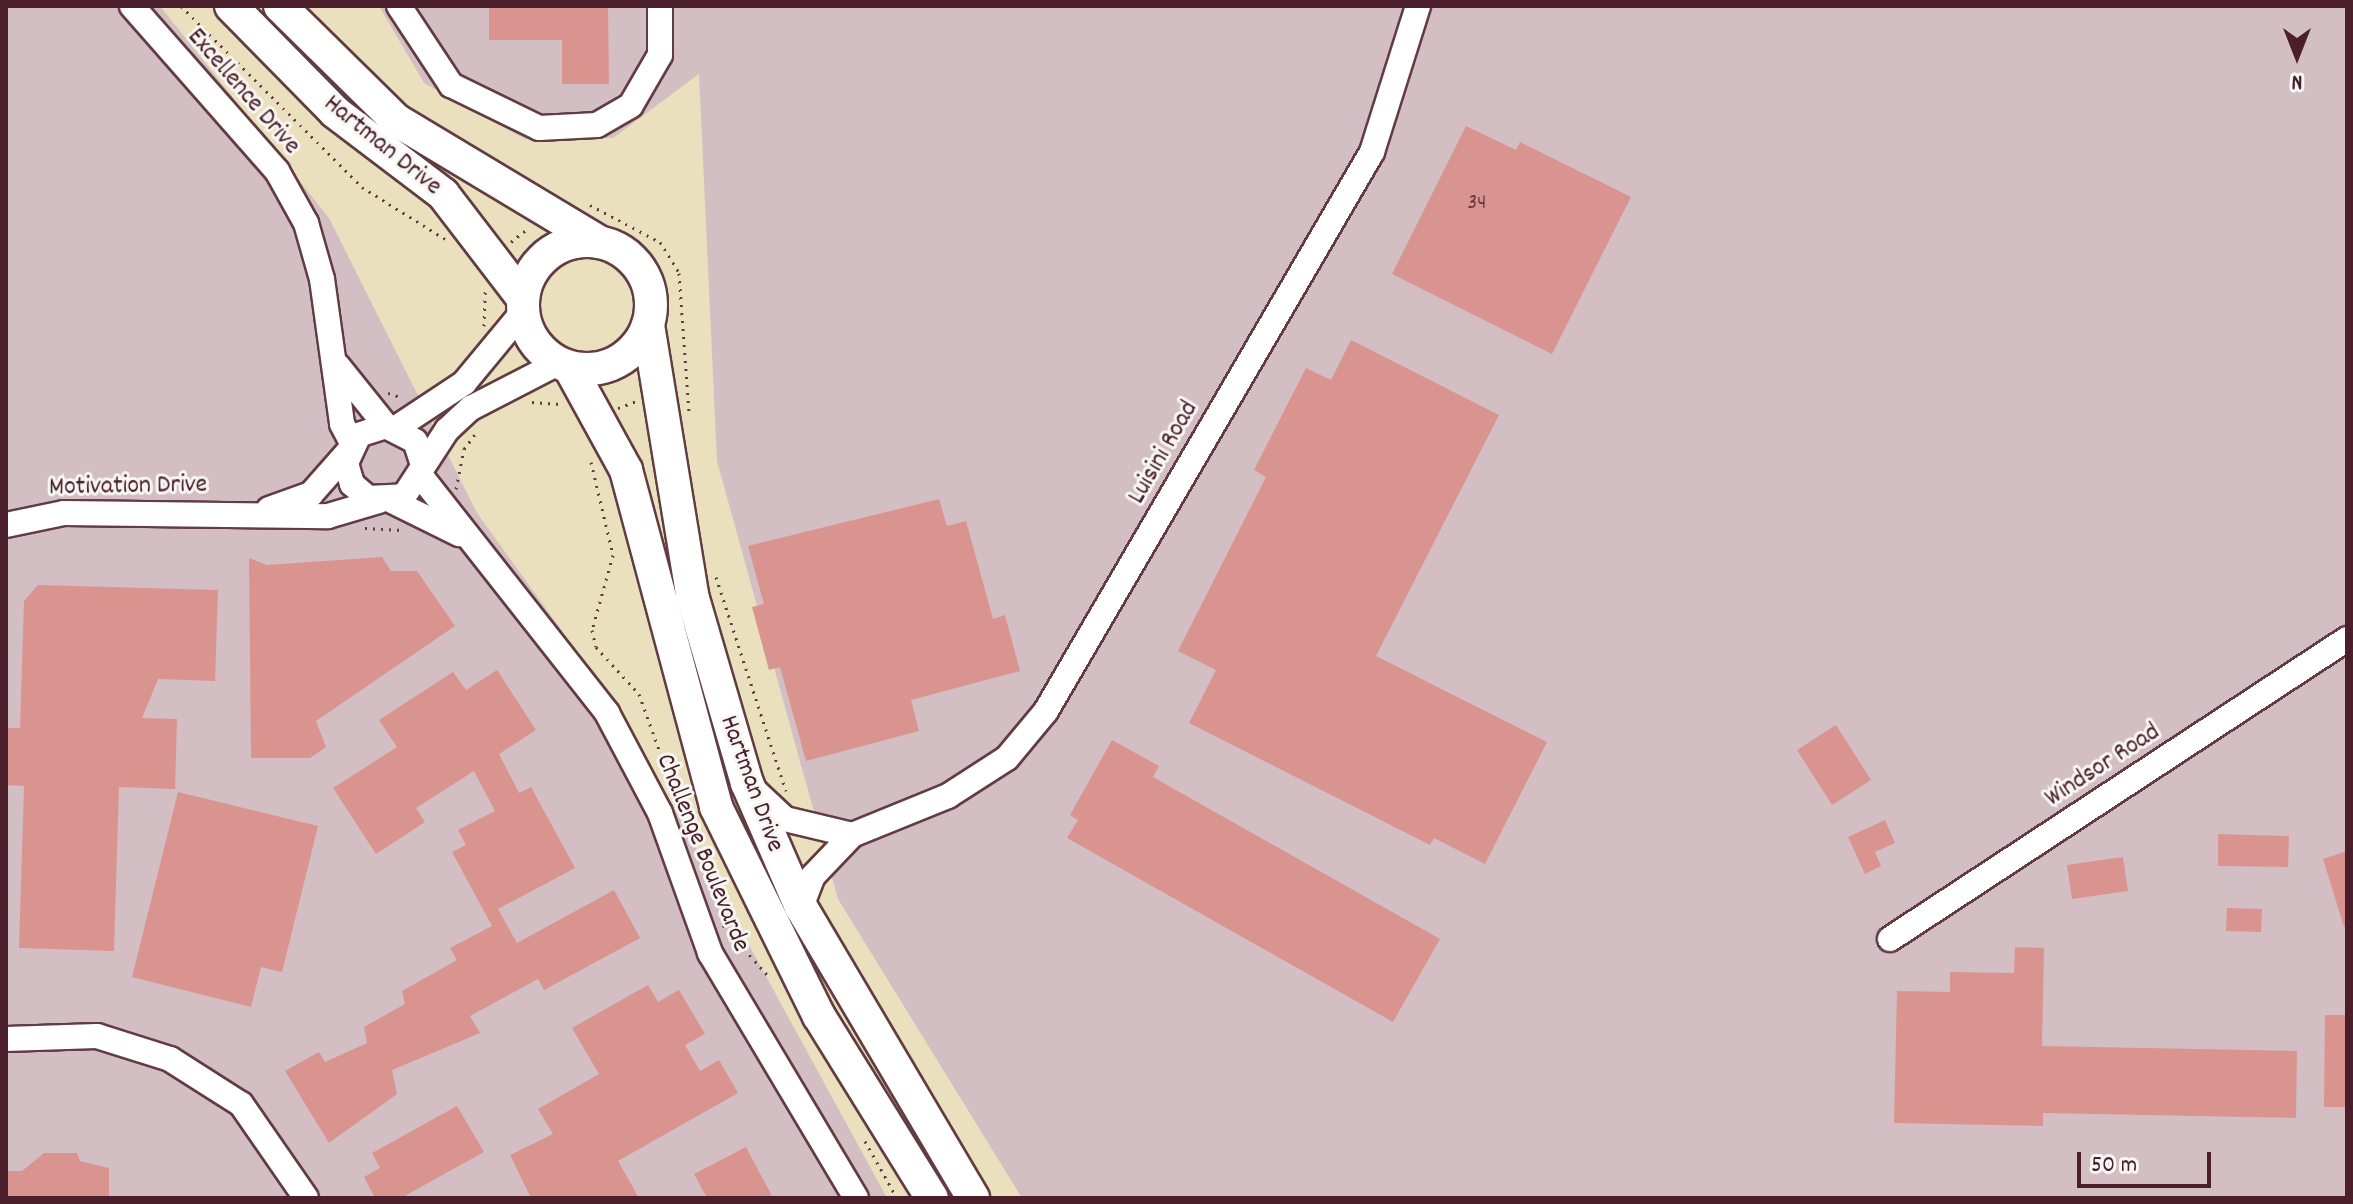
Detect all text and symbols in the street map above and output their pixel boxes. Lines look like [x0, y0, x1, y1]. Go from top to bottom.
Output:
north arrow [2257, 16, 2337, 96]
street label: Excellence Drive [180, 22, 306, 162]
text: N [2292, 65, 2302, 96]
street label: Hartman Drive [317, 89, 447, 203]
house number: 34 [1468, 191, 1486, 217]
street label: Luisini Road [1122, 396, 1206, 510]
street label: Motivation Drive [49, 470, 207, 504]
street label: Hartman Drive [712, 712, 790, 856]
street label: Windsor Road [2040, 717, 2166, 815]
street label: Challenge Boulevarde [648, 750, 756, 956]
scale bar [2081, 1136, 2215, 1186]
text: 50 m [2091, 1149, 2137, 1183]

